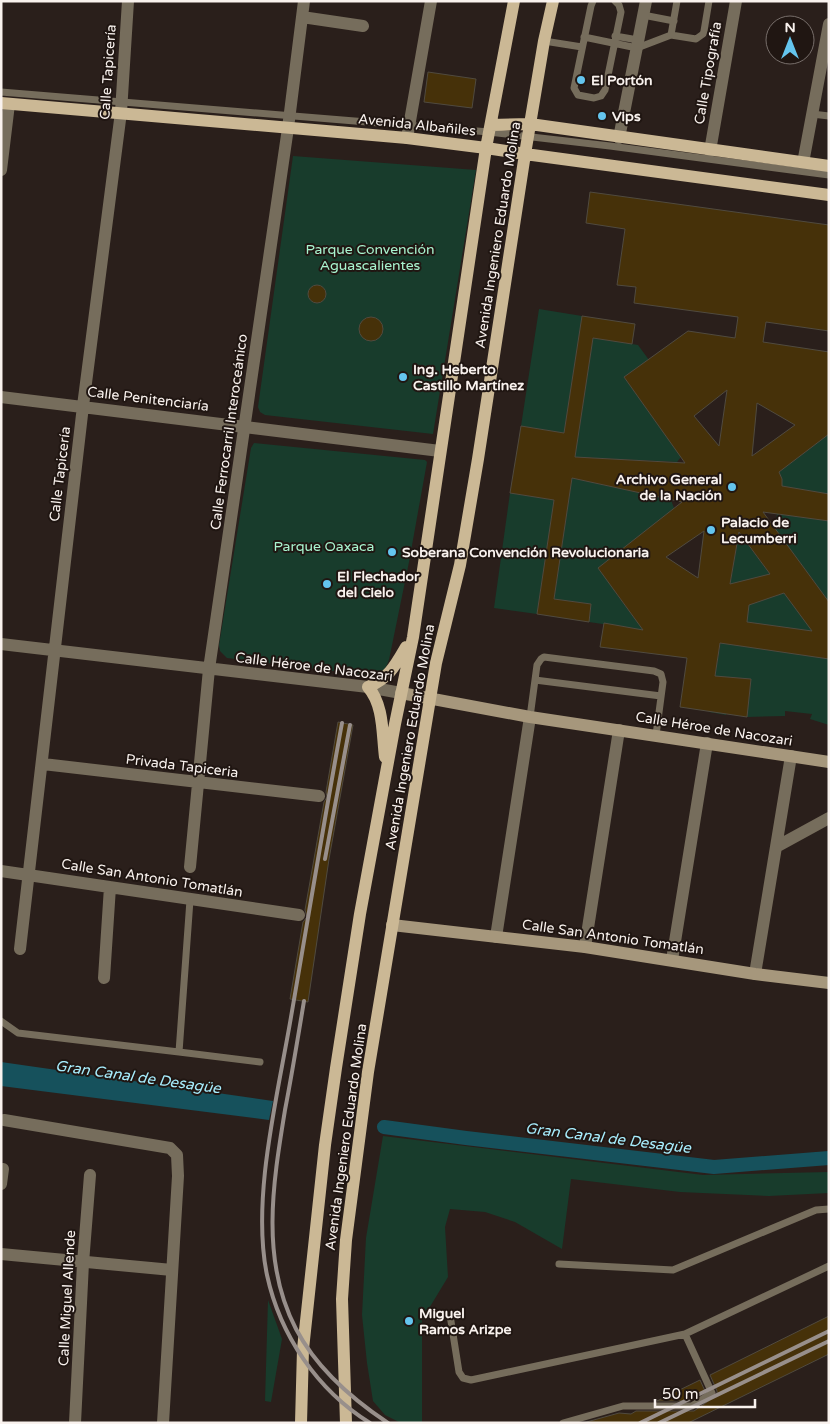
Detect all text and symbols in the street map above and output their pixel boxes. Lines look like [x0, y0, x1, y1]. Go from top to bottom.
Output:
north arrow [765, 15, 815, 65]
text: N [784, 19, 796, 36]
street label: Calle Tipografía [691, 20, 725, 126]
street label: Calle Tapicería [96, 24, 120, 120]
place label: El Portón [591, 72, 652, 89]
marker: El Portón [575, 74, 587, 86]
place label: Vips [612, 108, 641, 125]
street label: Avenida Albañiles [357, 110, 477, 140]
marker: Vips [596, 110, 608, 122]
street label: Avenida Ingeniero Eduardo Molina [472, 120, 524, 350]
park label: Parque Convención Aguascalientes [305, 241, 435, 274]
street label: Calle Ferrocarril Interoceánico [207, 333, 251, 531]
place label: Ing. Heberto Castillo Martínez [413, 361, 524, 394]
marker: Ing. Heberto Castillo Martínez [397, 371, 409, 383]
street label: Calle Penitenciaría [86, 383, 210, 415]
street label: Calle Tapicería [46, 425, 74, 523]
place label: Archivo General de la Nación [616, 471, 722, 504]
marker: Archivo General de la Nación [726, 481, 738, 493]
place label: Palacio de Lecumberri [721, 514, 797, 547]
marker: Palacio de Lecumberri [705, 524, 717, 536]
park label: Parque Oaxaca [274, 538, 374, 555]
place label: Soberana Convención Revolucionaria [402, 544, 649, 561]
marker: Soberana Convención Revolucionaria [386, 546, 398, 558]
place label: El Flechador del Cielo [337, 568, 420, 601]
marker: El Flechador del Cielo [321, 578, 333, 590]
street label: Avenida Ingeniero Eduardo Molina [382, 623, 438, 851]
street label: Calle Héroe de Nacozari [234, 649, 394, 685]
street label: Calle Héroe de Nacozari [634, 708, 794, 750]
street label: Privada Tapiceria [125, 751, 239, 781]
street label: Calle San Antonio Tomatlán [60, 855, 244, 901]
street label: Calle San Antonio Tomatlán [521, 916, 705, 958]
street label: Avenida Ingeniero Eduardo Molina [322, 1022, 370, 1252]
water label: Gran Canal de Desagüe [54, 1056, 223, 1098]
water label: Gran Canal de Desagüe [524, 1119, 693, 1157]
street label: Calle Miguel Allende [55, 1230, 79, 1366]
place label: Miguel Ramos Arizpe [419, 1305, 512, 1338]
marker: Miguel Ramos Arizpe [403, 1315, 415, 1327]
scale bar [655, 1376, 755, 1408]
text: 50 m [662, 1385, 699, 1403]

